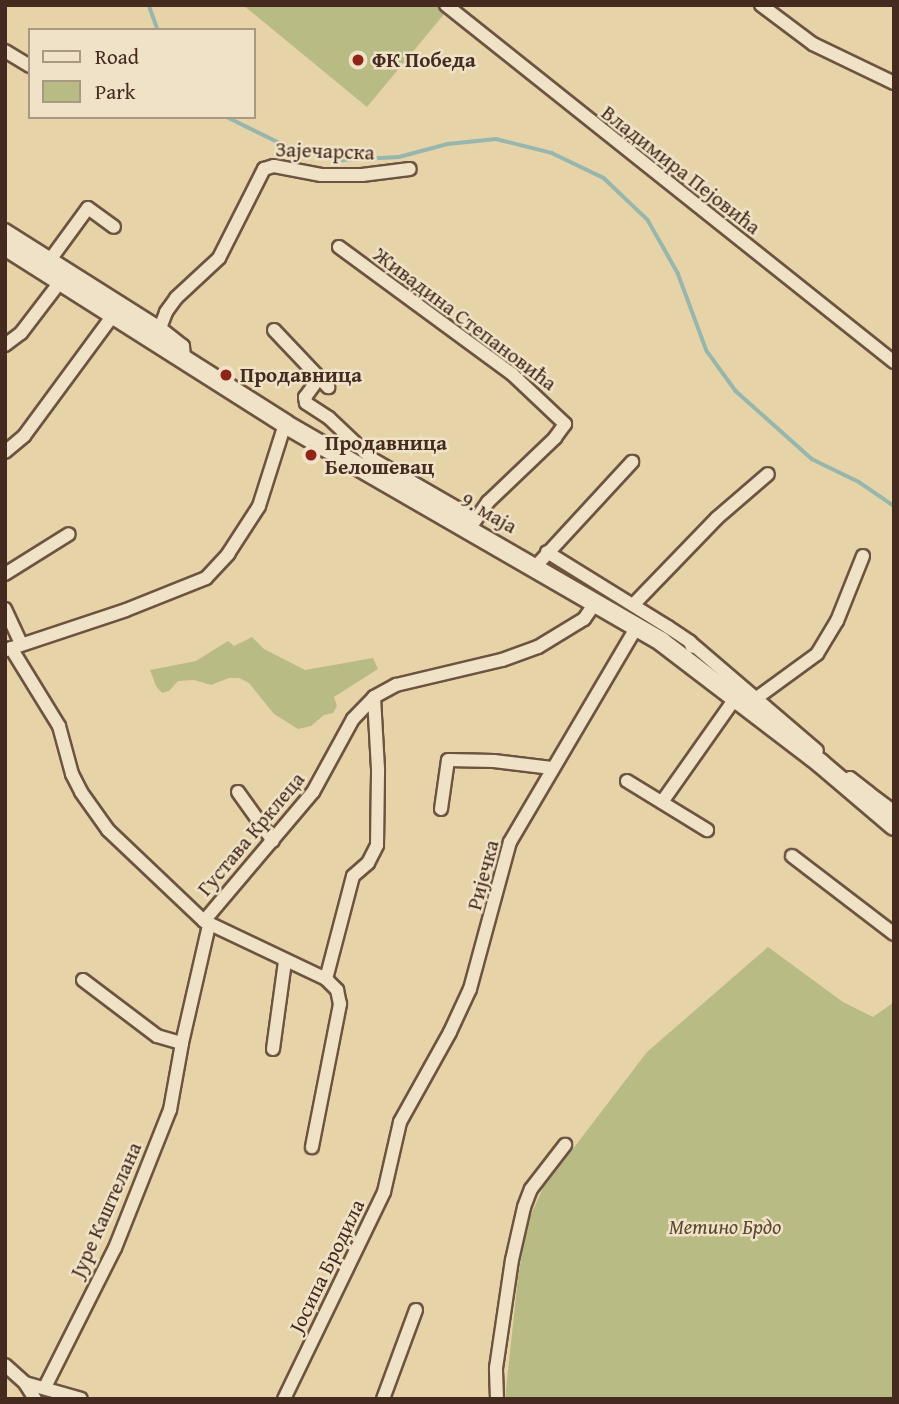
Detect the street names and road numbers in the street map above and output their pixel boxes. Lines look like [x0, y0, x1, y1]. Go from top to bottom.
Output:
street label: Владимира Пејовића [596, 100, 766, 240]
street label: Зајечарска [275, 137, 375, 165]
street label: Живадина Степановића [368, 242, 562, 396]
street label: 9. маја [457, 487, 521, 539]
street label: Густава Крклеца [192, 767, 310, 901]
street label: Ријечка [462, 837, 504, 913]
street label: Јуре Каштелана [65, 1138, 147, 1282]
street label: Јосипа Бродила [284, 1195, 370, 1337]

